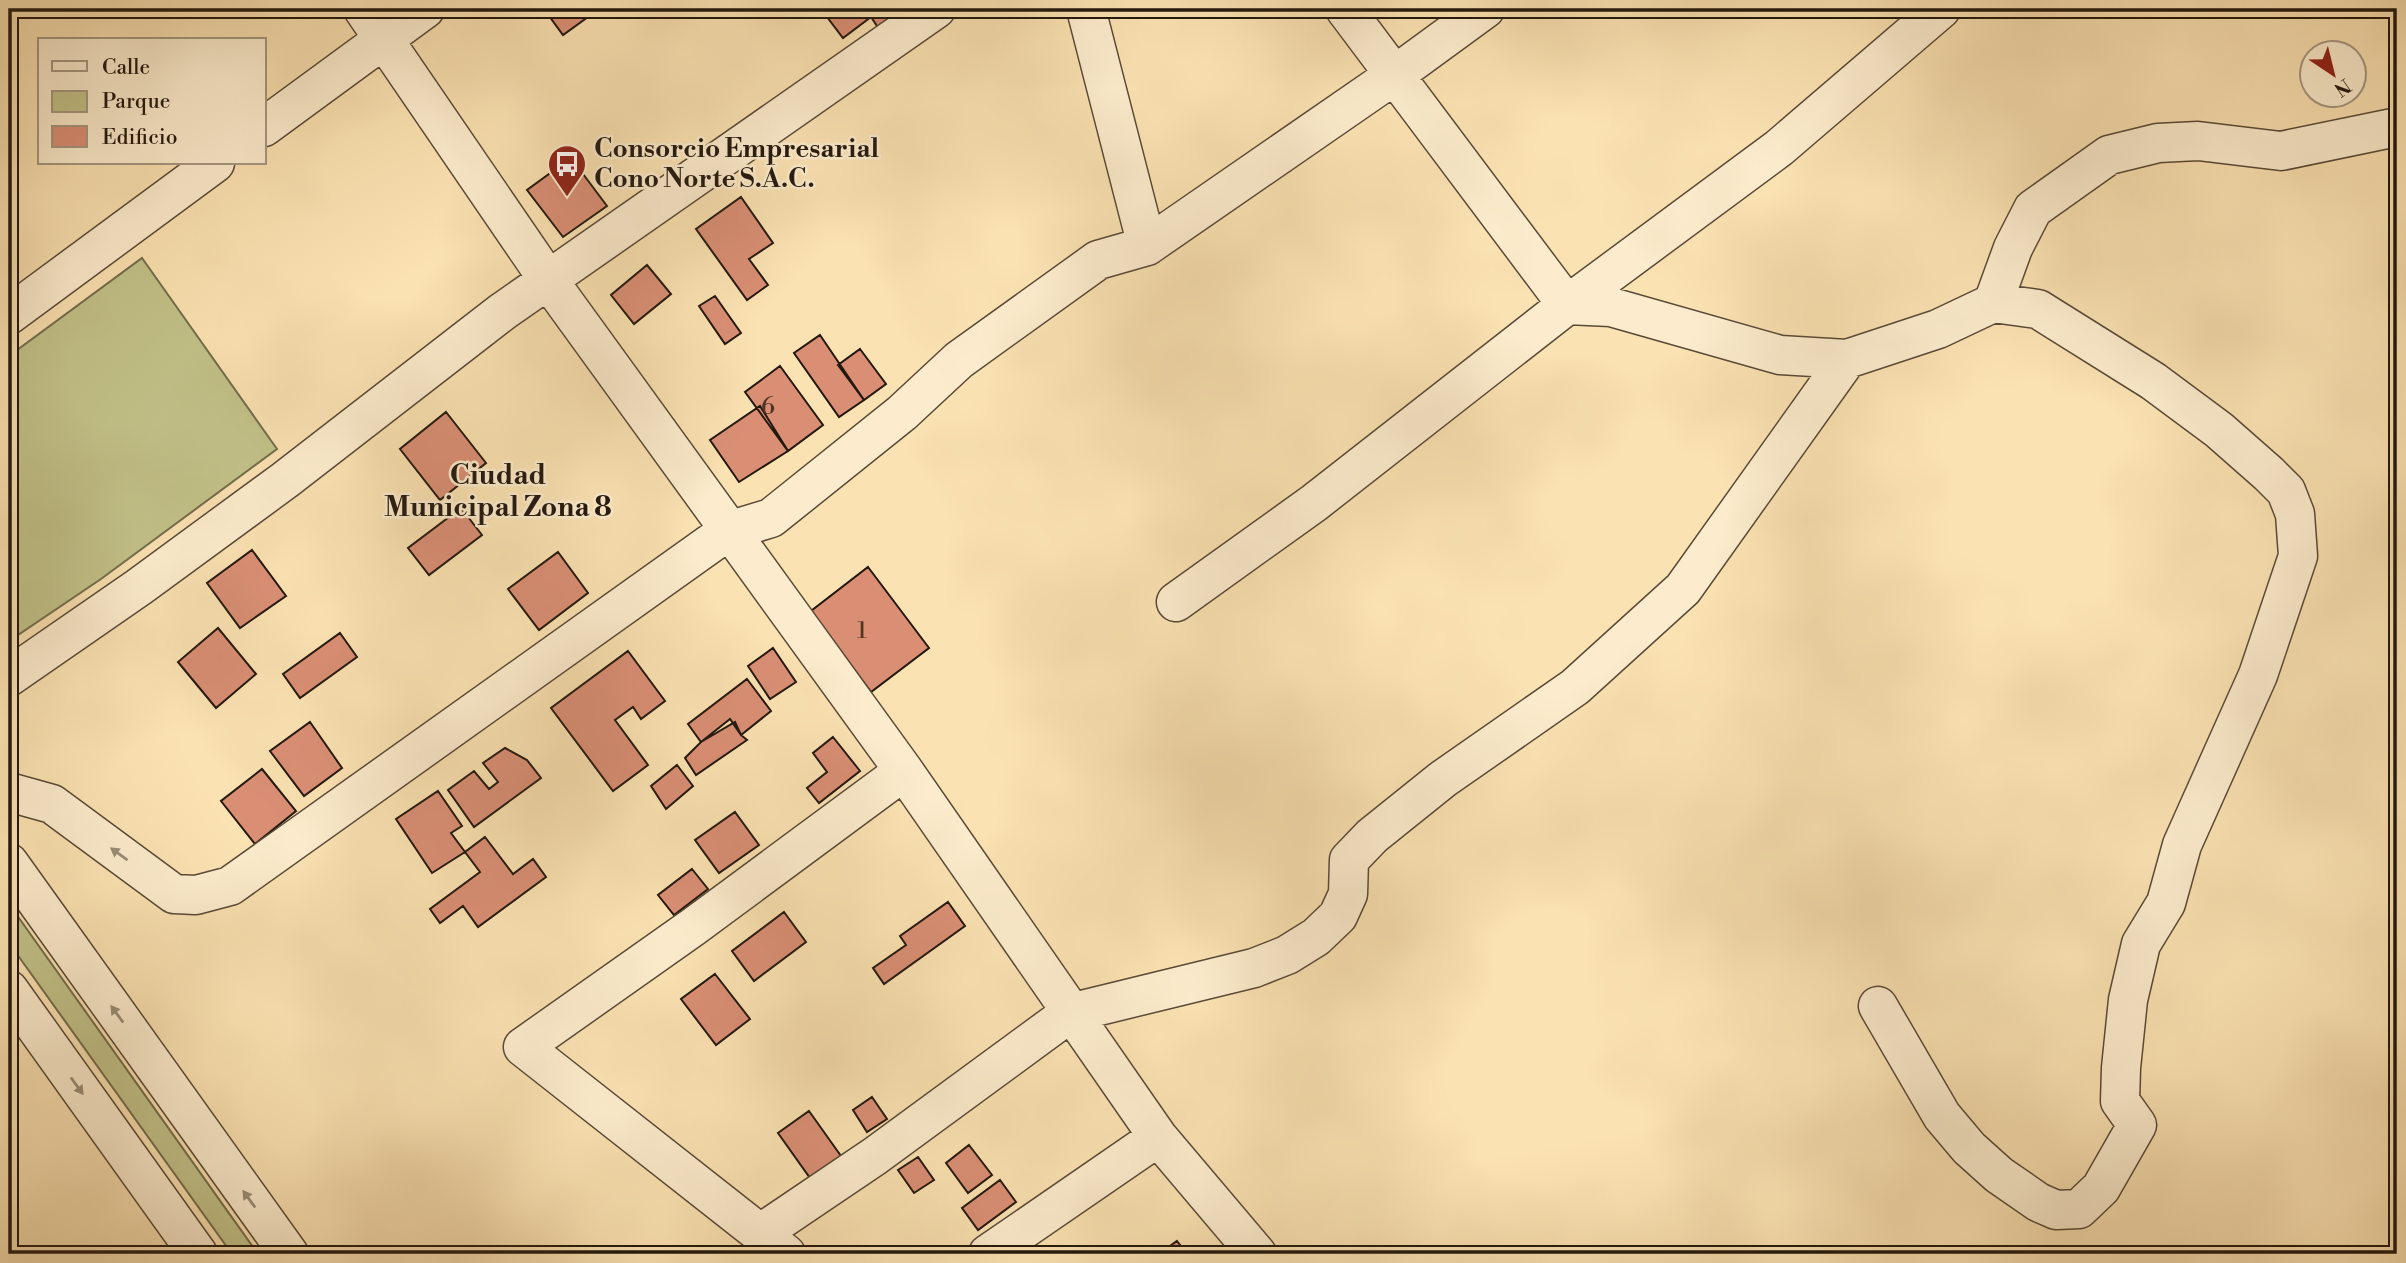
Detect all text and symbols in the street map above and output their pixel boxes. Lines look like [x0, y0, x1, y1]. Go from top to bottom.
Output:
legend [38, 38, 266, 164]
north arrow [2298, 38, 2368, 108]
text: Calle [102, 55, 150, 81]
text: N [2329, 73, 2355, 101]
text: Parque [102, 89, 170, 115]
text: Edificio [102, 125, 178, 151]
place label: Consorcio Empresarial Cono Norte S.A.C. [594, 133, 879, 195]
bus stop icon: Consorcio Empresarial Cono Norte S.A.C. [546, 143, 588, 198]
house number: 6 [761, 393, 775, 421]
district label: Ciudad Municipal Zona 8 [384, 458, 612, 525]
house number: 1 [857, 617, 867, 645]
one-way arrow [110, 847, 128, 861]
one-way arrow [110, 1005, 124, 1023]
one-way arrow [70, 1077, 84, 1095]
one-way arrow [242, 1190, 256, 1208]

